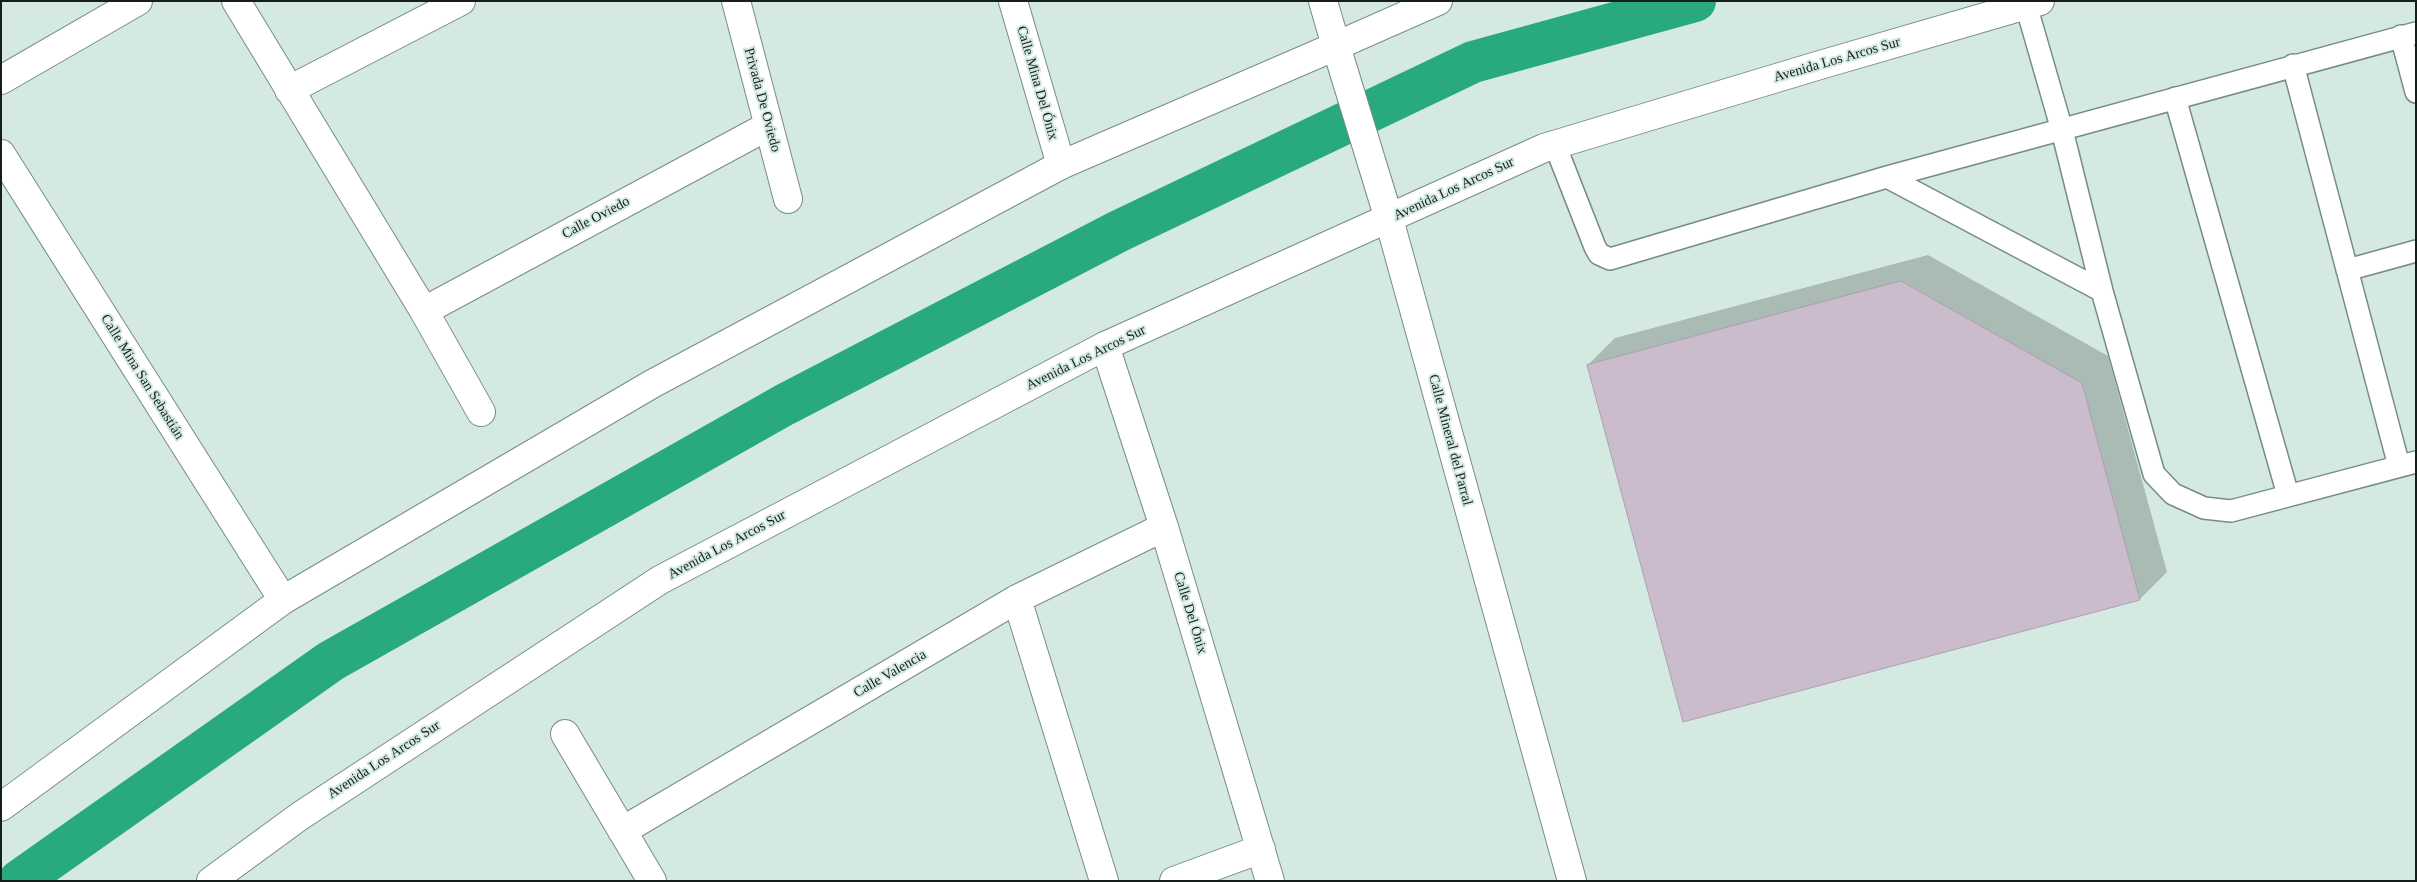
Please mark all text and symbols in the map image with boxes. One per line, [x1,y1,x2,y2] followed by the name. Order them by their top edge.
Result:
[1013,24,1061,142] street label: Calle Mina Del Ónix
[1772,34,1902,86] street label: Avenida Los Arcos Sur
[740,46,784,154] street label: Privada De Oviedo
[1391,154,1517,224] street label: Avenida Los Arcos Sur
[559,193,633,243] street label: Calle Oviedo
[97,311,187,443] street label: Calle Mina San Sebastián
[1024,322,1148,394] street label: Avenida Los Arcos Sur
[1424,373,1476,507] street label: Calle Mineral del Parral
[665,507,789,583] street label: Avenida Los Arcos Sur
[1170,570,1210,656] street label: Calle Del Ónix
[851,646,929,702] street label: Calle Valencia
[325,717,443,803] street label: Avenida Los Arcos Sur

